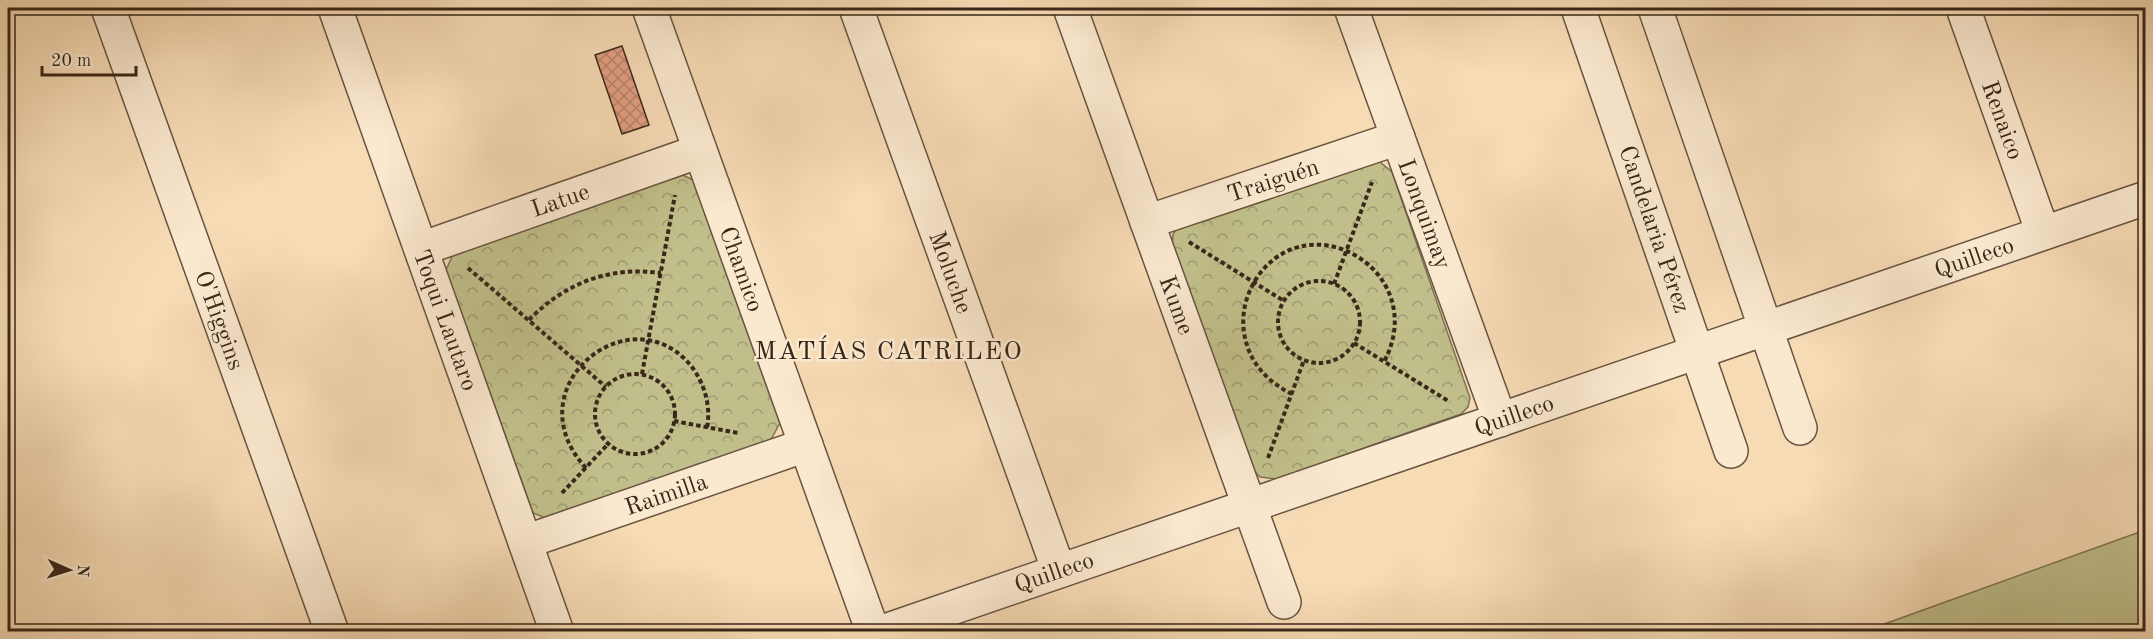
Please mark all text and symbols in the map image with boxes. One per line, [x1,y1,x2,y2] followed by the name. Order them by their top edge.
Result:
[42,39,136,77] scale bar
[51,52,91,70] text: 20 m
[1976,78,2026,163] street label: Renaico
[1613,143,1693,316] street label: Candelaria Pérez
[1225,156,1323,208] street label: Traiguén
[1392,156,1454,273] street label: Lonquimay
[528,181,593,223] street label: Latue
[714,224,767,316] street label: Chamico
[923,228,975,317] street label: Moluche
[1932,234,2018,284] street label: Quilleco
[407,247,481,394] street label: Toqui Lautaro
[189,268,247,374] street label: O'Higgins
[1153,273,1197,338] street label: Kume
[755,335,1023,365] district label: MATÍAS CATRILEO
[1472,392,1558,442] street label: Quilleco
[622,471,711,521] street label: Raimilla
[39,540,99,600] north arrow
[1012,549,1098,599] street label: Quilleco
[74,564,90,578] text: N

